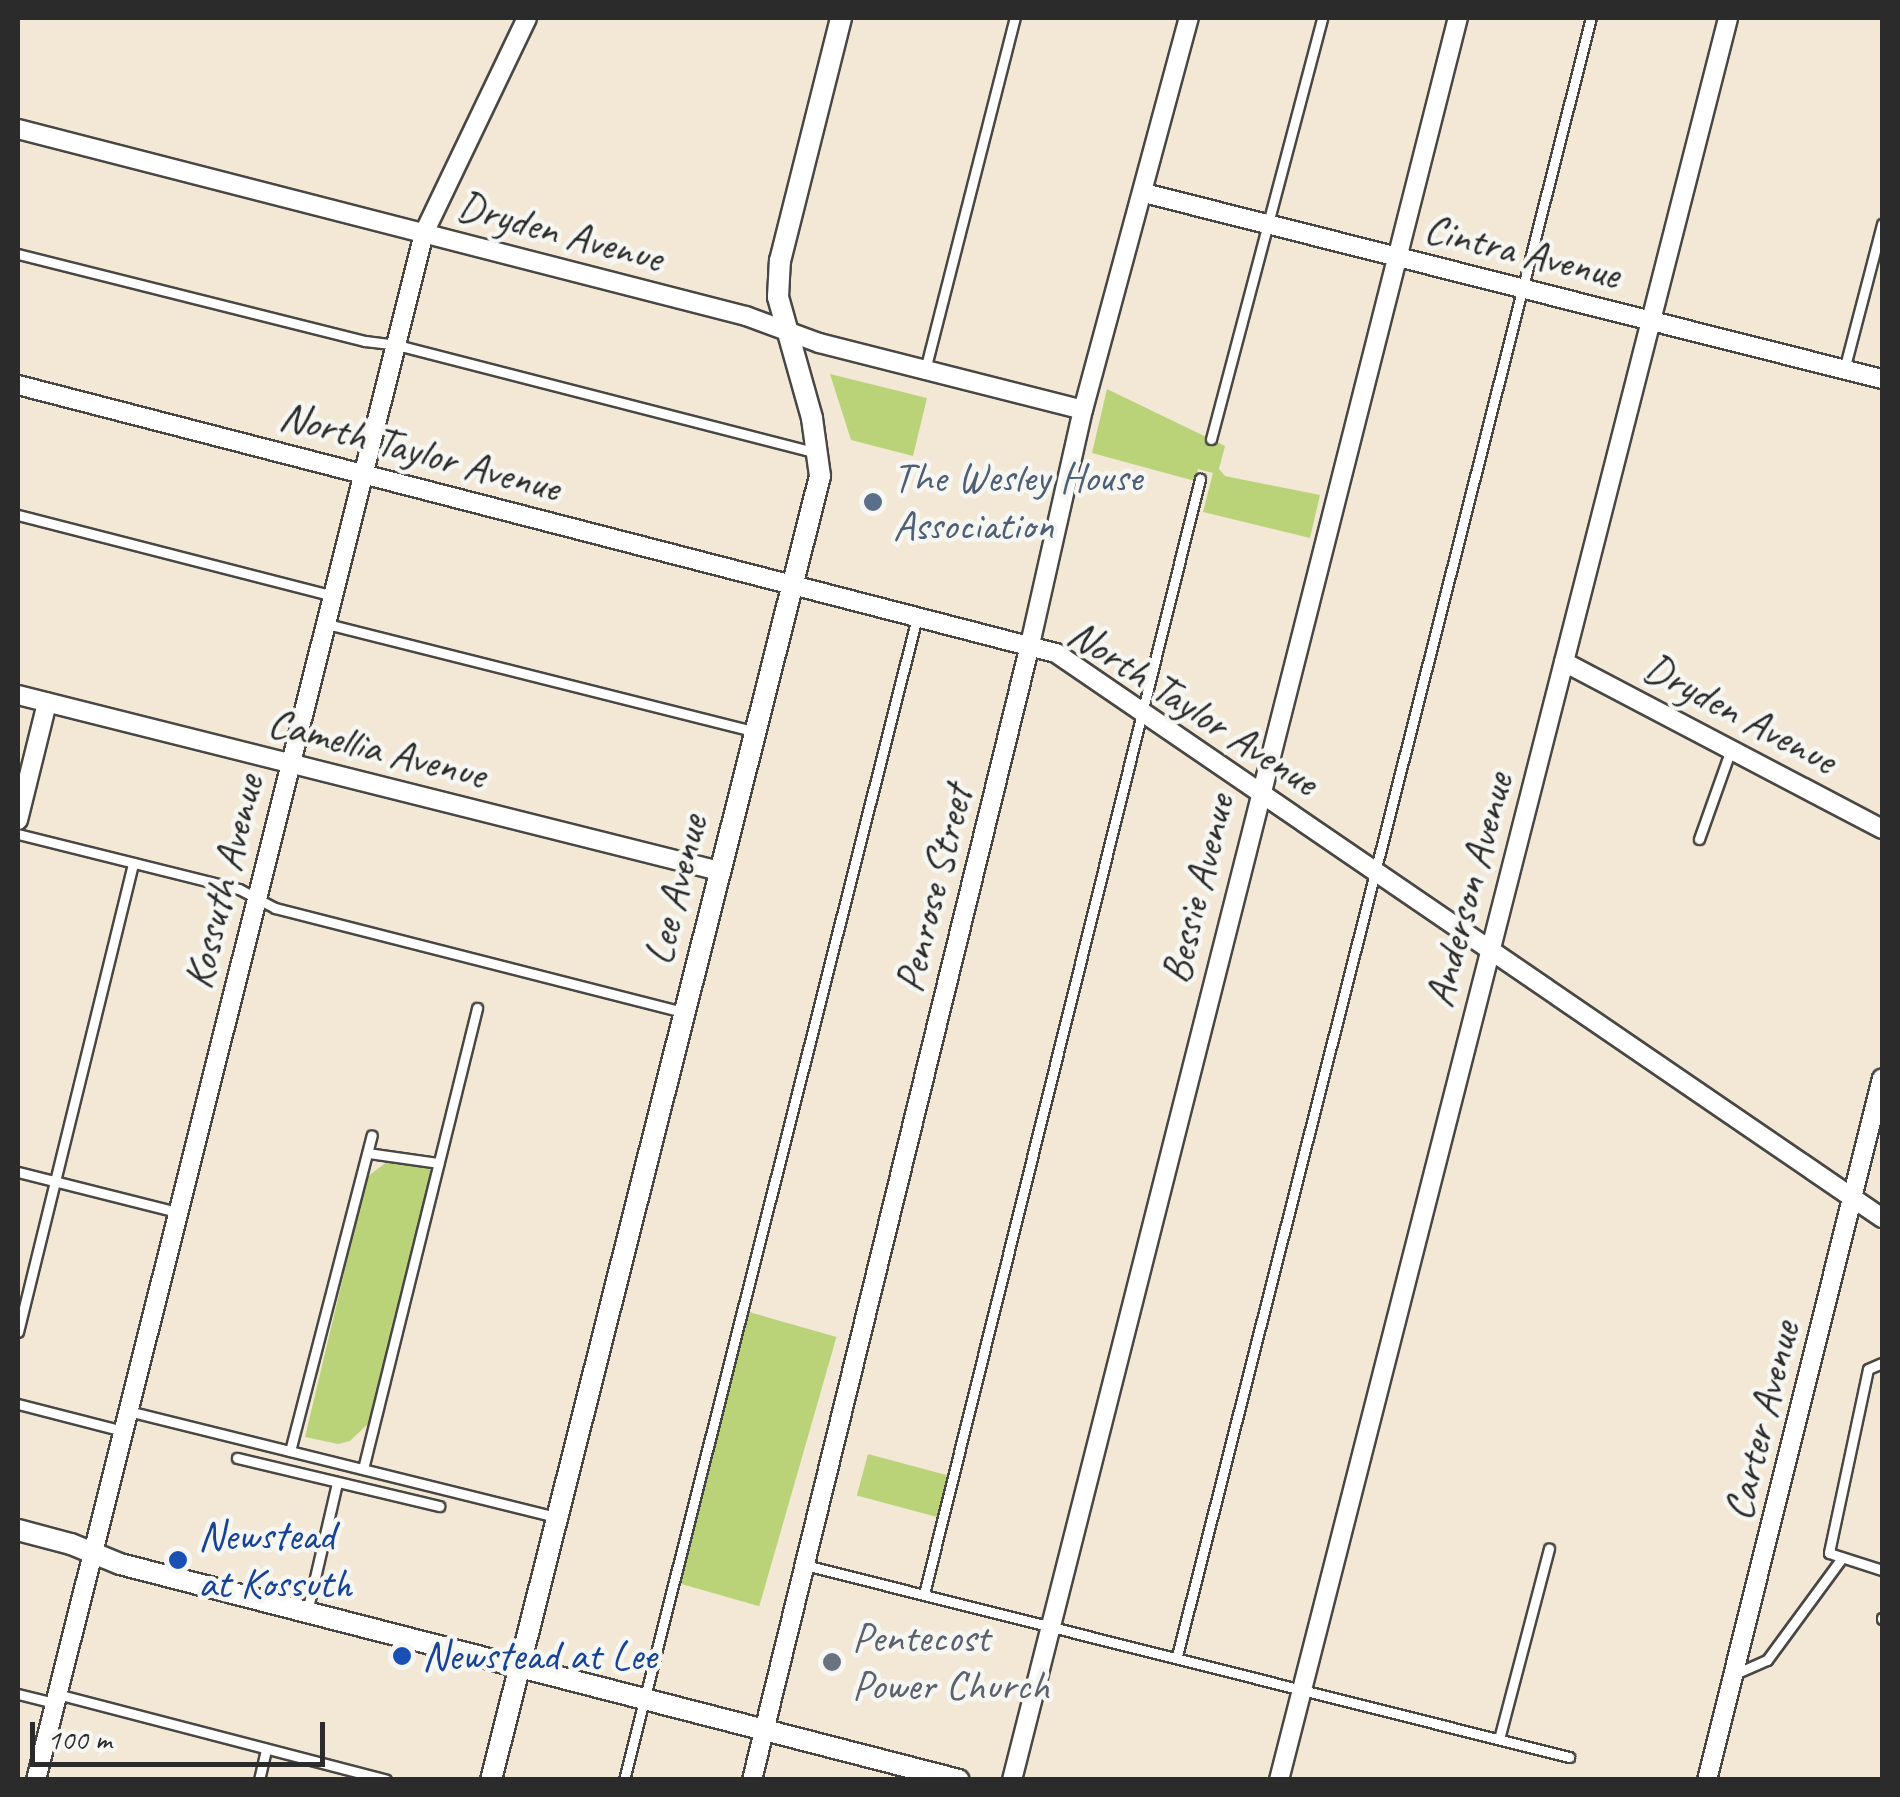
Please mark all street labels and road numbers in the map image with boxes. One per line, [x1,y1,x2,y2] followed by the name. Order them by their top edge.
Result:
[452,180,668,284] street label: Dryden Avenue
[1419,203,1625,301] street label: Cintra Avenue
[274,390,566,514] street label: North Taylor Avenue
[1058,608,1328,808] street label: North Taylor Avenue
[1636,642,1844,786] street label: Dryden Avenue
[263,698,491,800] street label: Camellia Avenue
[1414,768,1524,1012] street label: Anderson Avenue
[173,770,275,994] street label: Kossuth Avenue
[884,781,984,997] street label: Penrose Street
[1150,790,1246,988] street label: Bessie Avenue
[633,810,719,970] street label: Lee Avenue
[1713,1317,1811,1525] street label: Carter Avenue

